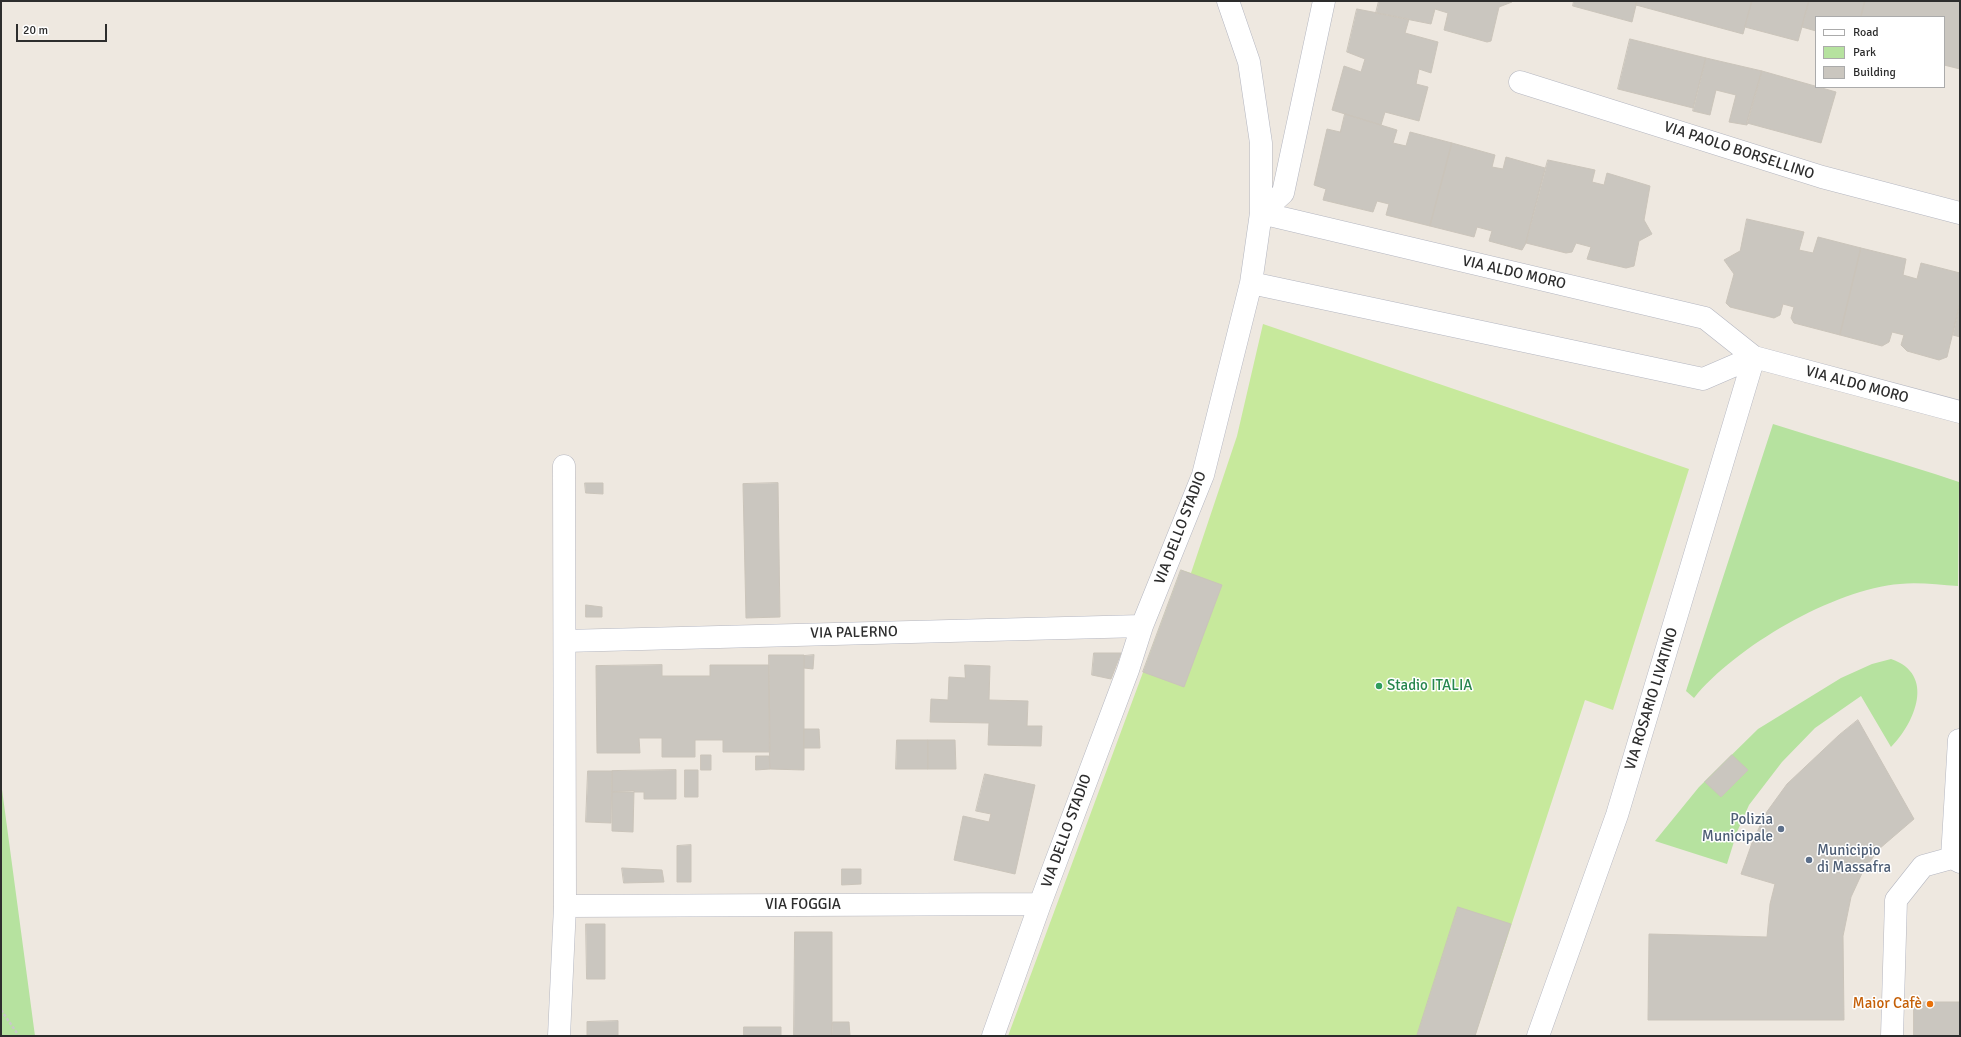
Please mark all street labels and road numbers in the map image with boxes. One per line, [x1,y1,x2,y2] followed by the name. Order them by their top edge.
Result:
[1662,118,1816,184] street label: VIA PAOLO BORSELLINO
[1460,252,1568,294] street label: VIA ALDO MORO
[1804,363,1910,407] street label: VIA ALDO MORO
[1151,469,1211,587] street label: VIA DELLO STADIO
[810,623,898,643] street label: VIA PALERNO
[1622,625,1682,773] street label: VIA ROSARIO LIVATINO
[1038,772,1096,890] street label: VIA DELLO STADIO
[765,896,841,914] street label: VIA FOGGIA

